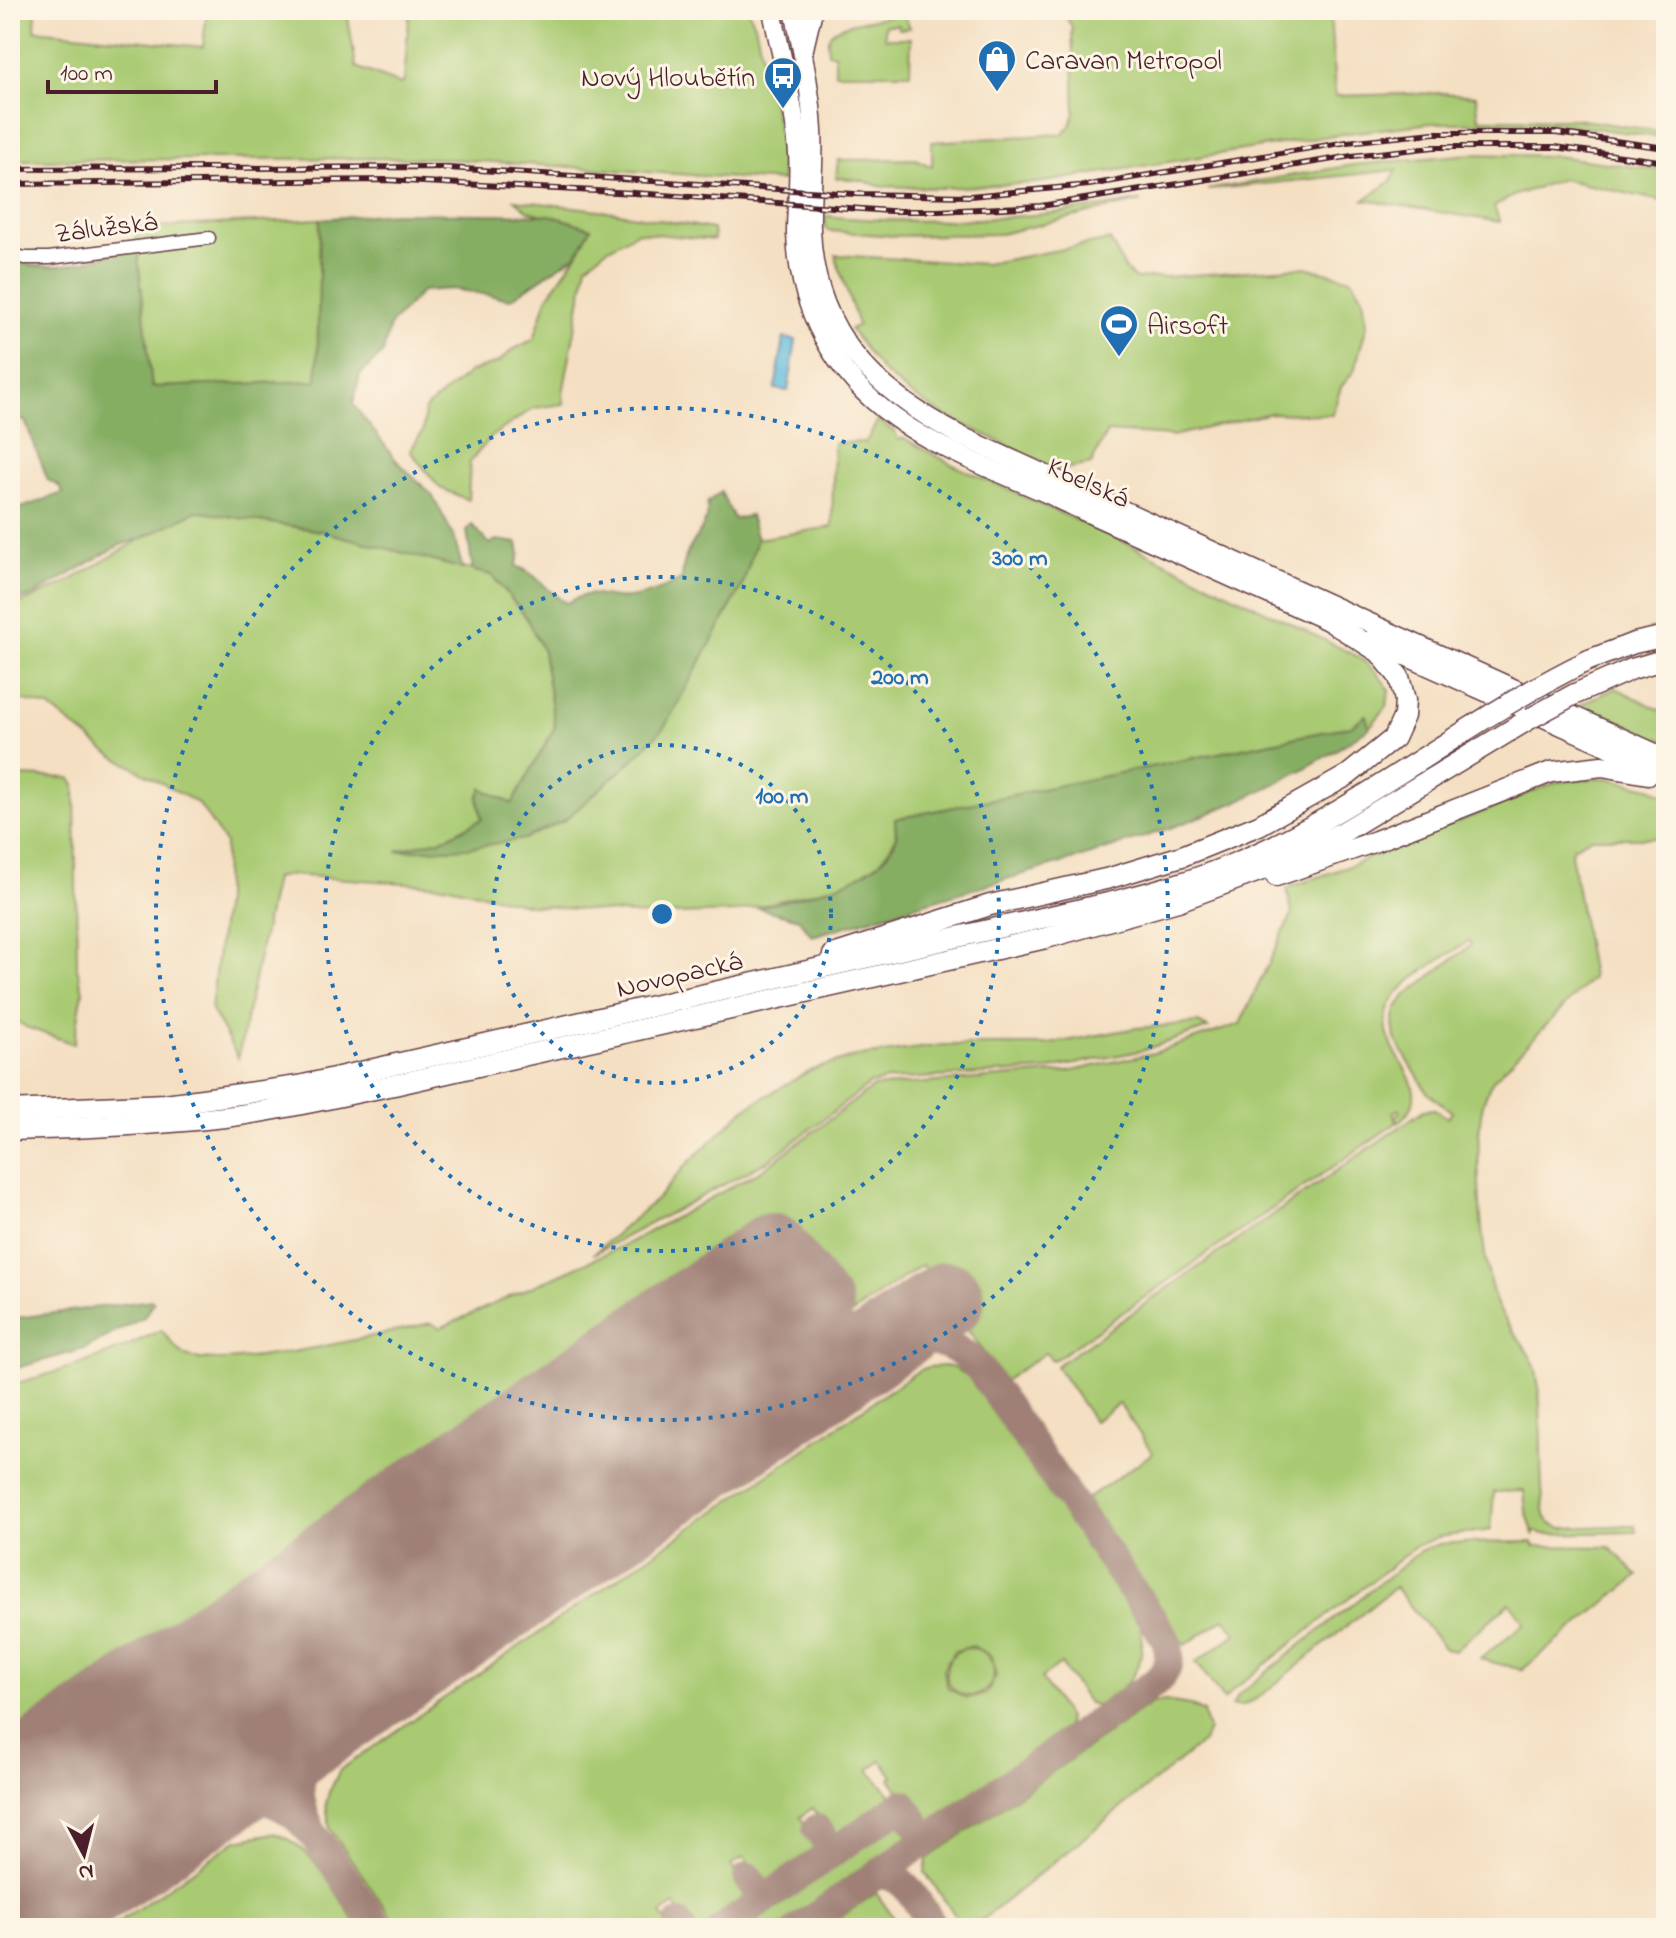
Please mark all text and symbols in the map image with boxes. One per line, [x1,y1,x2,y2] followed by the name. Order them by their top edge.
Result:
[976,38,1018,93] shop icon: Caravan Metropol
[1025,42,1222,83] place label: Caravan Metropol
[48,44,216,94] scale bar
[762,55,804,110] bus stop icon: Nový Hloubětín
[60,57,113,92] text: 100 m
[581,59,755,100] place label: Nový Hloubětín
[53,203,160,256] street label: Zálužská
[1098,303,1140,358] sports icon: Airsoft
[1147,307,1228,348] place label: Airsoft
[1040,448,1135,520] street label: Kbelská
[991,542,1048,577] text: 300 m
[870,661,929,696] text: 200 m
[756,780,809,815] text: 100 m
[648,900,676,928] centre of rings
[613,942,747,1011] street label: Novopacká
[44,1814,124,1894] north arrow
[77,1854,95,1888] text: N

